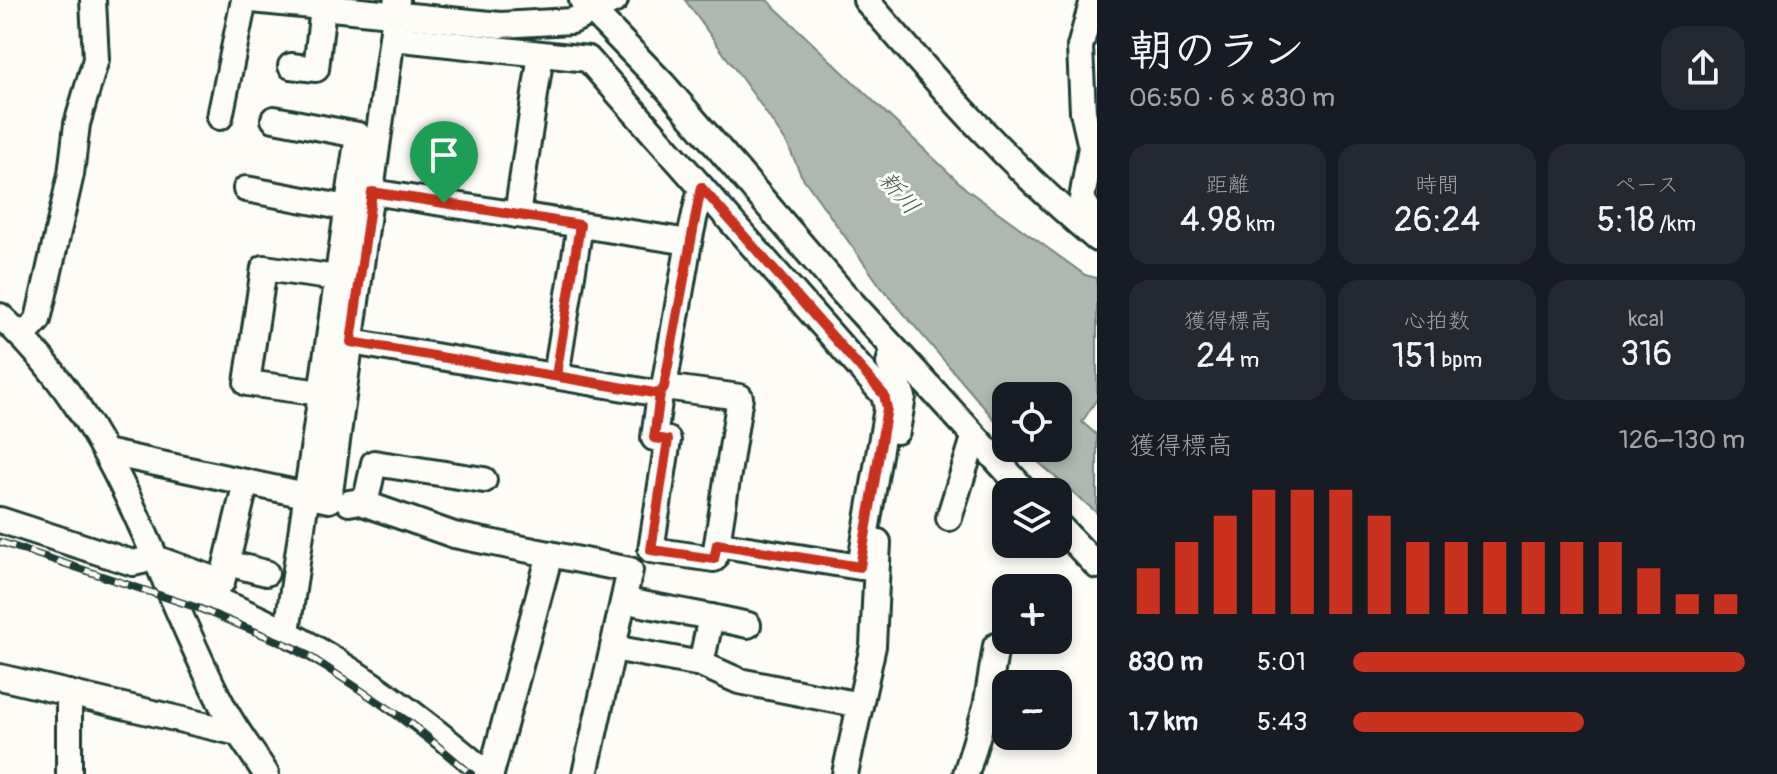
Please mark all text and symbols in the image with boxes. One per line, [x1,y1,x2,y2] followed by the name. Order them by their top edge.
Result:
[1129,24,1305,79] text: 朝のラン
[1661,26,1745,110] button: share
[1129,82,1335,114] text: 06:50 · 6 × 830 m
[410,121,478,203] pin
[422,133,466,177] icon: arrive
[872,165,926,221] water label: 新川
[1206,171,1250,199] text: 距離
[1415,171,1459,199] text: 時間
[1614,171,1679,199] text: ペース
[1180,199,1242,242] text: 4.98
[1394,199,1480,242] text: 26:24
[1597,199,1655,242] text: 5:18
[1242,210,1275,238] text: km
[1655,210,1696,238] text: /km
[1628,305,1664,333] text: kcal
[1184,307,1272,335] text: 獲得標高
[1404,307,1470,335] text: 心拍数
[1620,333,1672,376] text: 316
[1196,335,1235,378] text: 24
[1392,335,1437,378] text: 151
[1235,346,1259,374] text: m
[1437,346,1482,374] text: bpm
[992,382,1072,750] map controls
[992,382,1072,462] button: locate
[1619,424,1745,456] text: 126–130 m
[1129,430,1233,462] text: 獲得標高
[992,478,1072,558] button: layers
[992,574,1072,654] button: +
[1129,646,1203,678] text: 830 m
[1257,646,1306,678] text: 5:01
[992,670,1072,750] button: −
[1129,706,1198,738] text: 1.7 km
[1257,706,1308,738] text: 5:43

